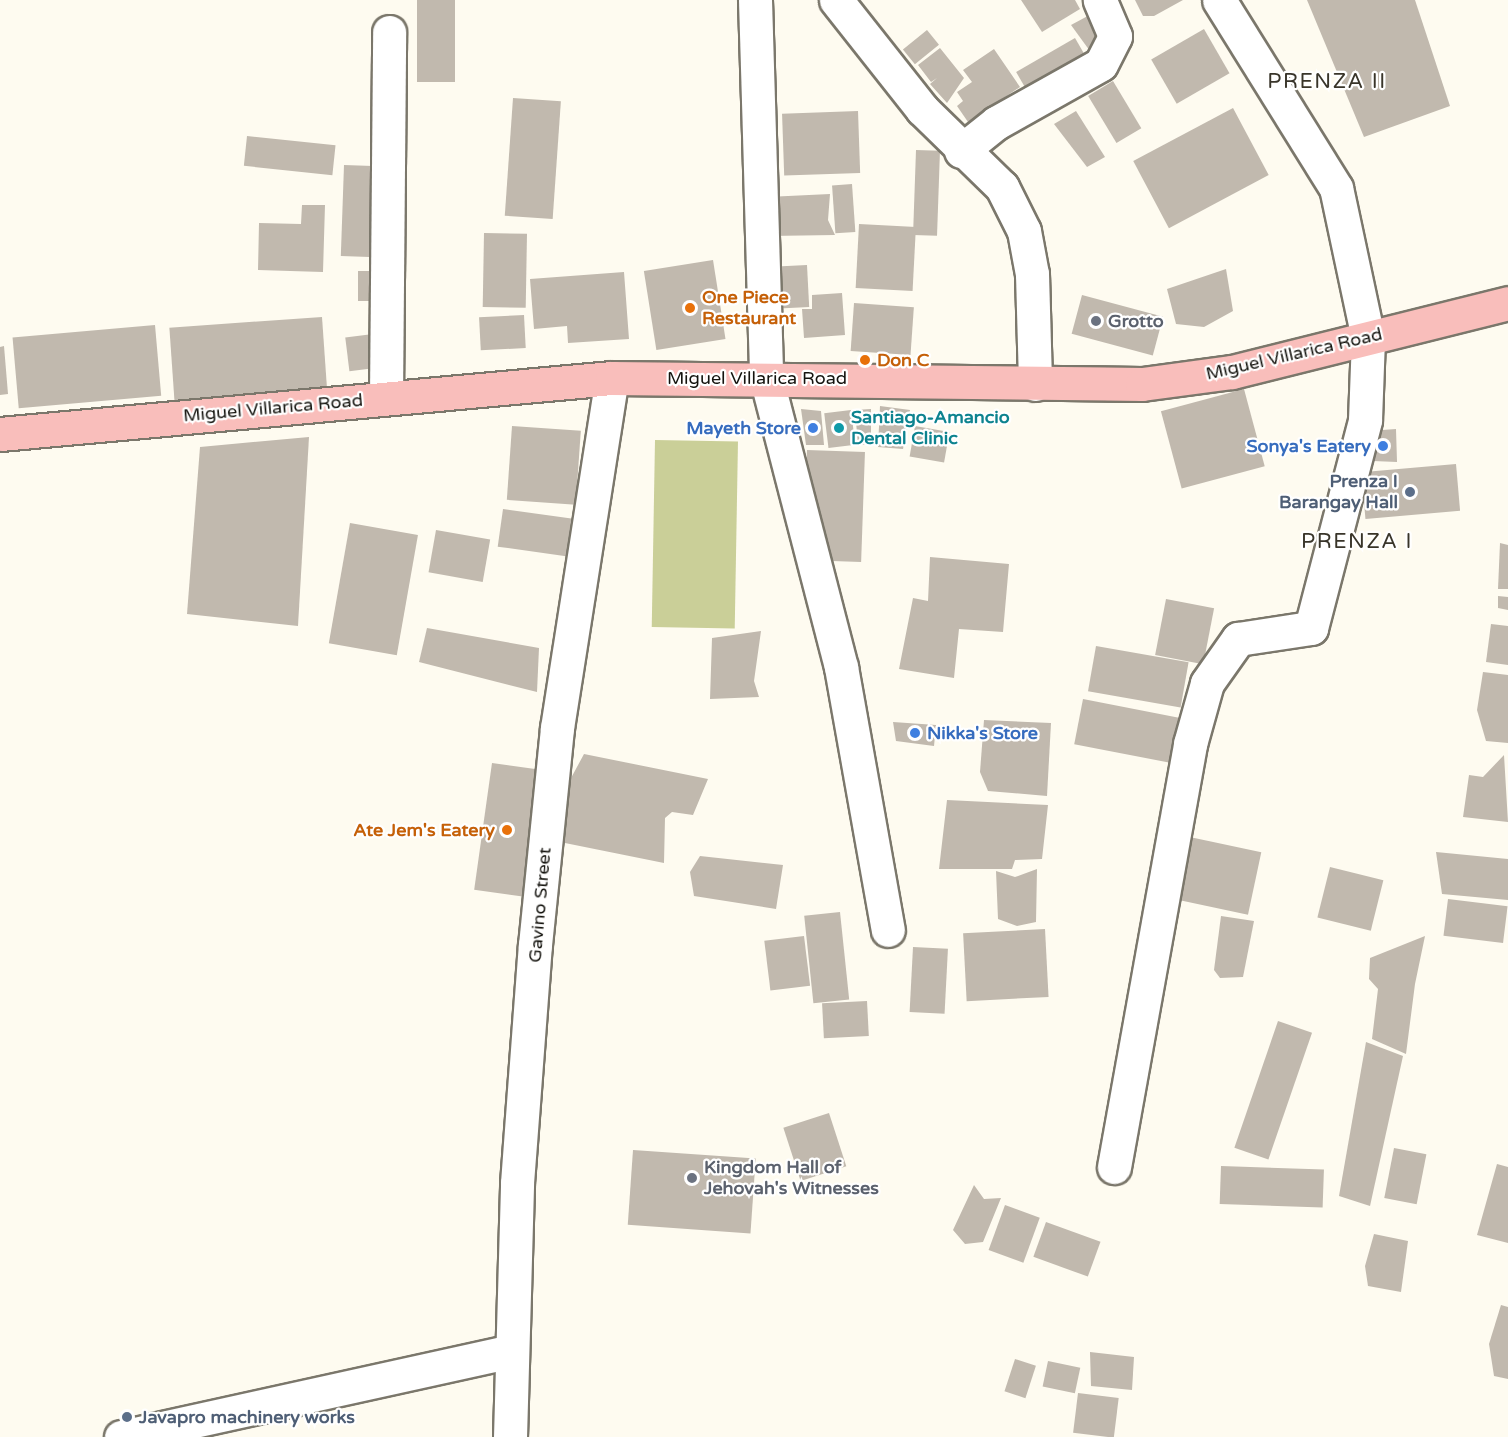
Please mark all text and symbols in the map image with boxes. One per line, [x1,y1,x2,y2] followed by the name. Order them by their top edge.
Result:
[1267,69,1387,95] district label: PRENZA II
[702,287,796,330] place label: One Piece Restaurant
[683,301,697,315] marker: One Piece Restaurant
[1108,310,1164,332] place label: Grotto
[1089,314,1103,328] marker: Grotto
[1204,323,1384,385] street label: Miguel Villarica Road
[877,349,929,371] place label: Don C
[858,353,872,367] marker: Don C
[667,367,847,389] street label: Miguel Villarica Road
[182,389,364,427] street label: Miguel Villarica Road
[851,407,1010,450] place label: Santiago-Amancio Dental Clinic
[686,417,801,439] place label: Mayeth Store
[806,421,820,435] marker: Mayeth Store
[832,421,846,435] marker: Santiago-Amancio Dental Clinic
[1246,435,1371,457] place label: Sonya's Eatery
[1376,439,1390,453] marker: Sonya's Eatery
[1279,471,1398,514] place label: Prenza I Barangay Hall
[1403,485,1417,499] marker: Prenza I Barangay Hall
[1301,529,1413,555] district label: PRENZA I
[927,722,1038,744] place label: Nikka's Store
[908,726,922,740] marker: Nikka's Store
[353,819,495,841] place label: Ate Jem's Eatery
[500,823,514,837] marker: Ate Jem's Eatery
[524,846,556,964] street label: Gavino Street
[704,1157,879,1200] place label: Kingdom Hall of Jehovah's Witnesses
[685,1171,699,1185] marker: Kingdom Hall of Jehovah's Witnesses
[139,1406,355,1428] place label: Javapro machinery works
[120,1410,134,1424] marker: Javapro machinery works

